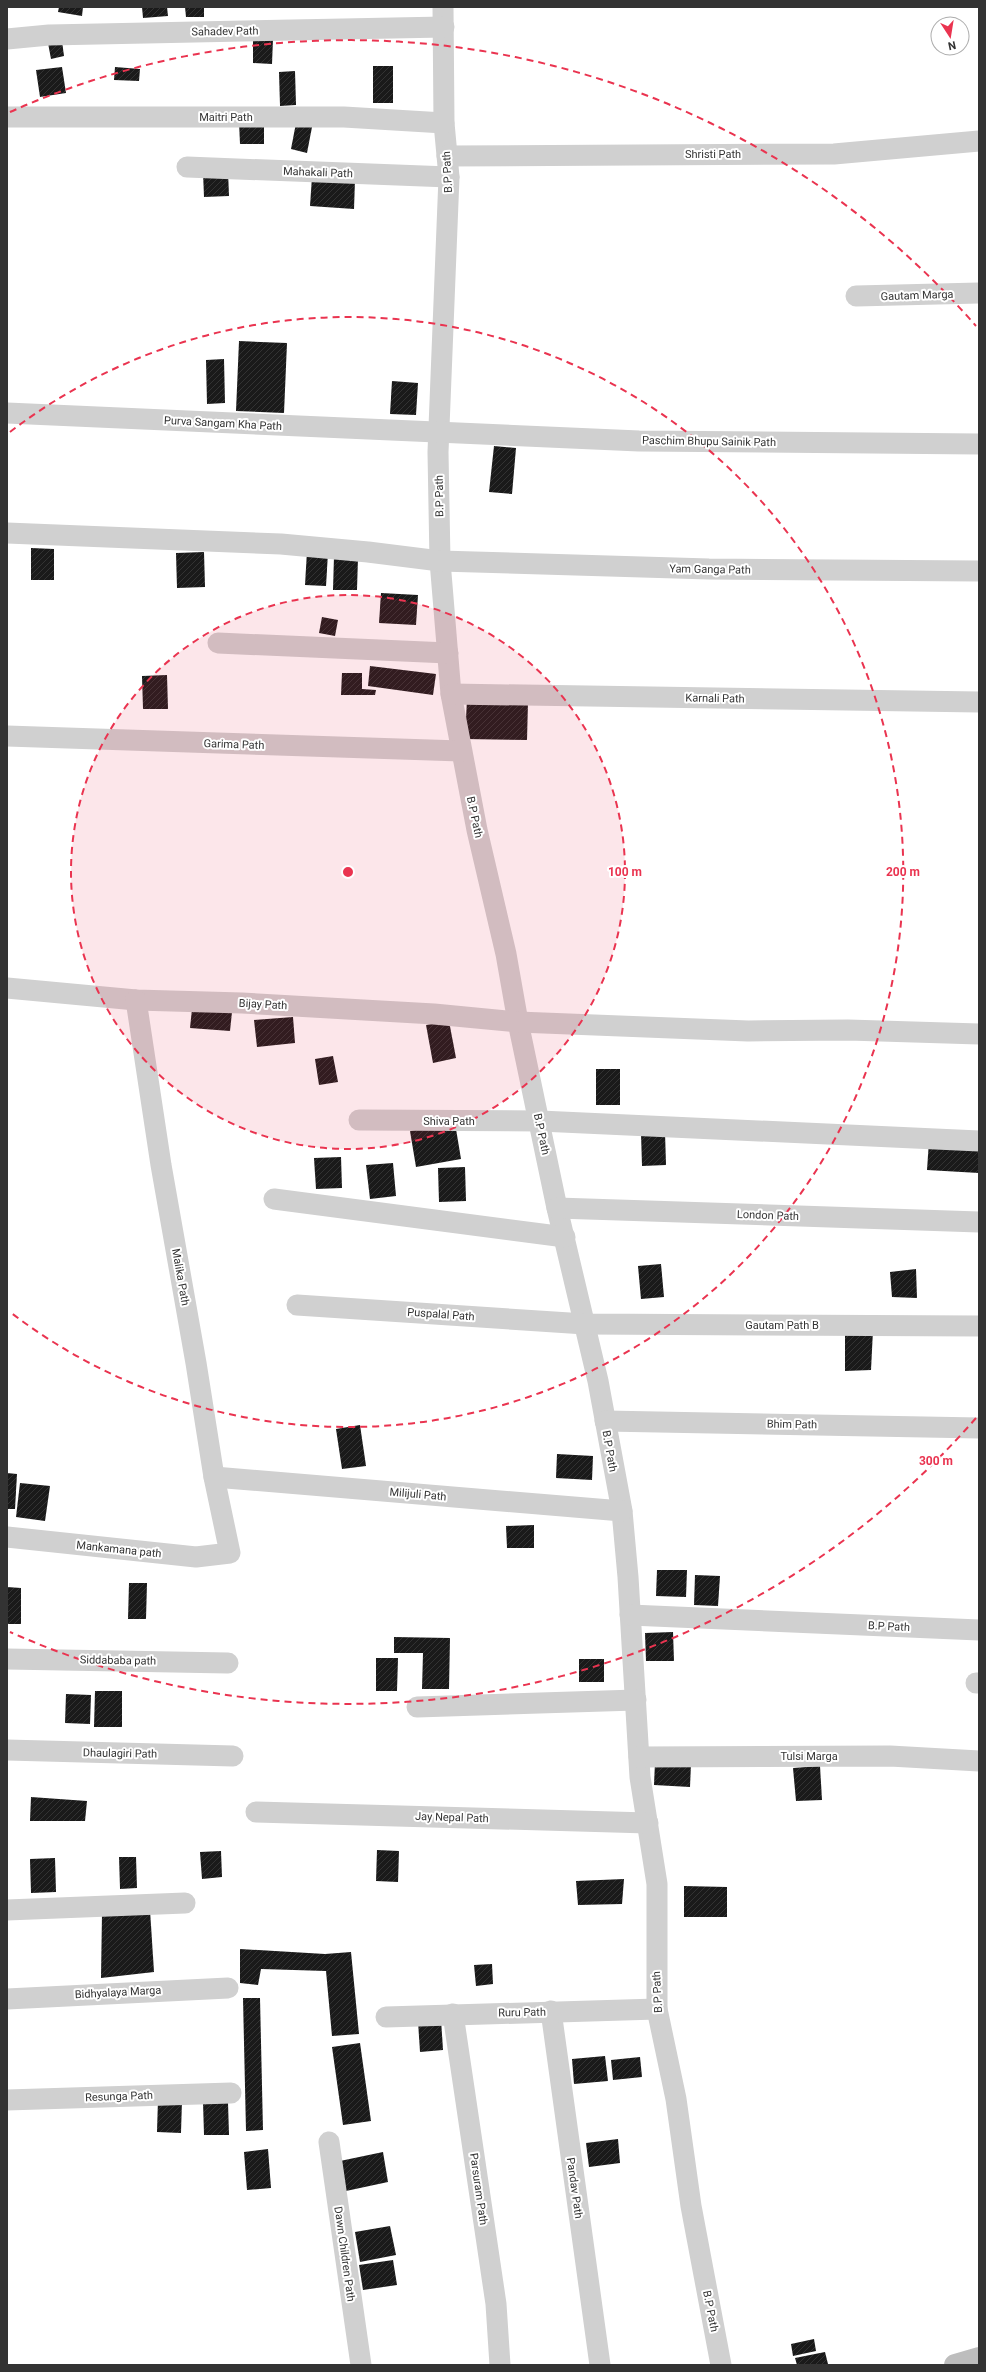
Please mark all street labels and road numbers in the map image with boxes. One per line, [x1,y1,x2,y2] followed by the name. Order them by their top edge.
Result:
[191,24,259,39] street label: Sahadev Path
[199,111,253,124] street label: Maitri Path
[685,148,741,161] street label: Shristi Path
[440,151,455,193] street label: B.P Path
[283,165,353,180] street label: Mahakali Path
[880,288,954,303] street label: Gautam Marga
[164,414,282,433] street label: Purva Sangam Kha Path
[642,434,776,449] street label: Paschim Bhupu Sainik Path
[433,475,446,517] street label: B.P Path
[669,562,751,577] street label: Yam Ganga Path
[685,691,745,706] street label: Karnali Path
[203,737,265,752] street label: Garima Path
[464,795,485,839] street label: B.P Path
[238,997,288,1012] street label: Bijay Path
[531,1112,552,1156] street label: B.P Path
[423,1115,475,1128] street label: Shiva Path
[737,1208,799,1223] street label: London Path
[169,1248,192,1307] street label: Malika Path
[407,1306,475,1323] street label: Puspalal Path
[745,1319,819,1332] street label: Gautam Path B
[767,1418,817,1431] street label: Bhim Path
[599,1429,620,1473] street label: B.P Path
[389,1486,447,1503] street label: Milijuli Path
[76,1539,162,1560] street label: Mankamana path
[868,1619,910,1634] street label: B.P Path
[80,1653,156,1668] street label: Siddababa path
[83,1746,157,1761] street label: Dhaulagiri Path
[780,1750,838,1763] street label: Tulsi Marga
[415,1810,489,1825] street label: Jay Nepal Path
[650,1971,665,2013] street label: B.P Path
[74,1984,162,2001] street label: Bidhyalaya Marga
[498,2006,546,2019] street label: Ruru Path
[85,2089,153,2104] street label: Resunga Path
[467,2152,490,2226] street label: Parsuram Path
[564,2157,585,2219] street label: Pandav Path
[331,2206,358,2302] street label: Dawn Children Path
[700,2289,721,2333] street label: B.P Path

